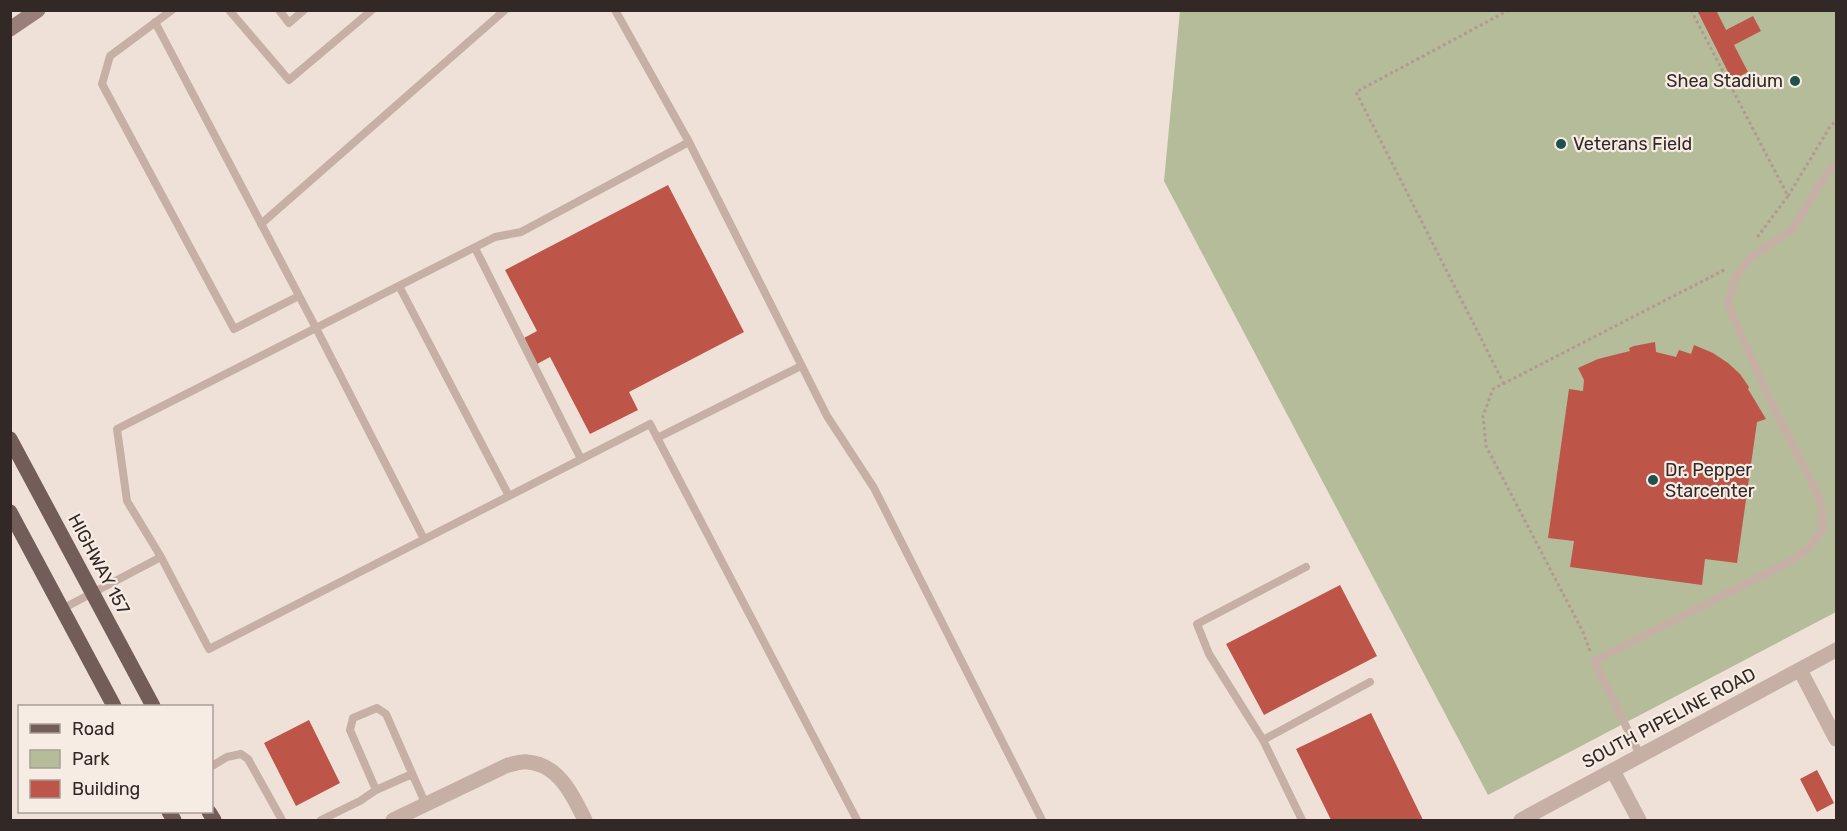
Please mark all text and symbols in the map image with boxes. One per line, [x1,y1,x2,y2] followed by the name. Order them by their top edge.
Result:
[1666,70,1783,92] place label: Shea Stadium
[1788,74,1802,88] marker: Shea Stadium
[1573,133,1692,155] place label: Veterans Field
[1554,137,1568,151] marker: Veterans Field
[1665,459,1755,502] place label: Dr. Pepper Starcenter
[1646,473,1660,487] marker: Dr. Pepper Starcenter
[63,510,135,618] street label: HIGHWAY 157
[1578,663,1760,773] street label: SOUTH PIPELINE ROAD
[18,705,213,813] legend
[72,718,115,740] text: Road
[72,748,110,770] text: Park
[72,778,140,800] text: Building

